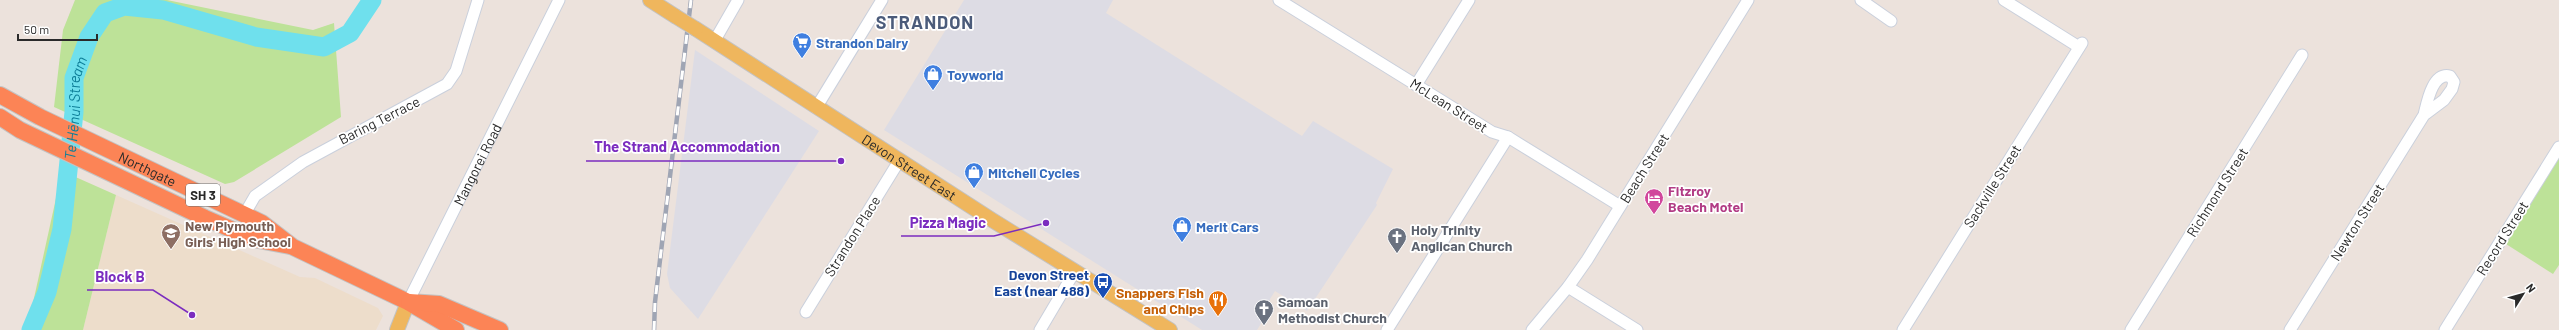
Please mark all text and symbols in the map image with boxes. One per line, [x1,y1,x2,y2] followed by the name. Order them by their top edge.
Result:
[876,11,974,33] district label: STRANDON
[18,16,97,42] scale bar
[24,22,49,36] text: 50 m
[791,31,813,59] supermarket icon: Strandon Dairy
[816,34,908,51] place label: Strandon Dairy
[60,54,90,160] water label: Te Hēnui Stream
[922,63,944,91] shop icon: Toyworld
[947,66,1004,83] place label: Toyworld
[1407,74,1491,136] street label: McLean Street
[336,92,422,148] street label: Baring Terrace
[449,120,505,208] street label: Mangorei Road
[859,130,960,203] street label: Devon Street East
[1616,130,1672,206] street label: Beach Street
[586,134,788,161] callout: The Strand Accommodation
[594,137,780,155] text: The Strand Accommodation
[1960,141,2024,231] street label: Sackville Street
[2183,144,2251,240] street label: Richmond Street
[116,147,179,189] street label: Northgate
[963,161,985,189] shop icon: Mitchell Cycles
[988,164,1080,181] place label: Mitchell Cycles
[2326,180,2388,264] street label: Newton Street
[1668,182,1744,215] place label: Fitzroy Beach Motel
[186,184,220,206] road number: SH 3
[1643,187,1665,215] hotel icon: Fitzroy Beach Motel
[820,193,884,279] street label: Strandon Place
[2472,198,2532,278] street label: Record Street
[901,209,994,236] callout: Pizza Magic
[910,213,986,231] text: Pizza Magic
[1171,215,1193,243] shop icon: Merit Cars
[185,217,291,250] place label: New Plymouth Girls' High School
[1196,218,1259,235] place label: Merit Cars
[1411,221,1512,254] place label: Holy Trinity Anglican Church
[160,222,182,250] school or university icon: New Plymouth Girls' High School
[1386,226,1408,254] church icon: Holy Trinity Anglican Church
[87,263,153,290] callout: Block B
[994,266,1089,299] place label: Devon Street East (near 488)
[95,267,145,285] text: Block B
[1092,271,1114,299] bus stop icon: Devon Street East (near 488)
[2503,274,2543,314] north arrow
[2524,281,2539,295] text: N
[1116,284,1204,317] place label: Snappers Fish and Chips
[1207,289,1229,317] restaurant icon: Snappers Fish and Chips
[1278,293,1387,326] place label: Samoan Methodist Church
[1253,298,1275,326] church icon: Samoan Methodist Church

